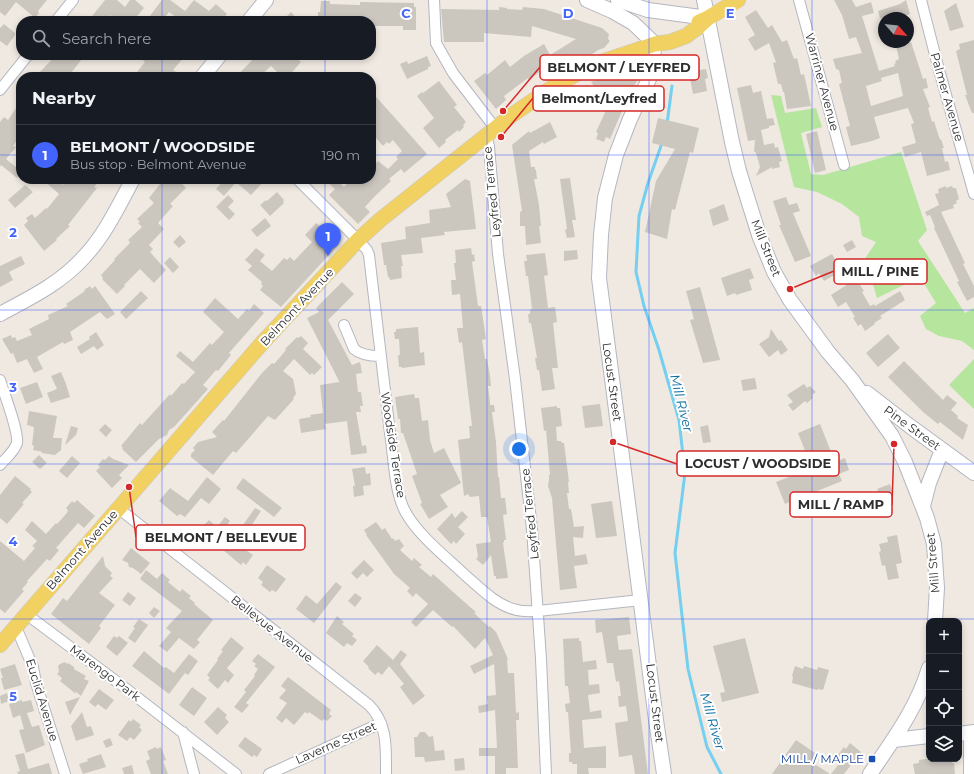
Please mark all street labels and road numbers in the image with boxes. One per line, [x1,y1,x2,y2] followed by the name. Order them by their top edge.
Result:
[802,31,843,133] street label: Warriner Avenue
[928,51,967,143] street label: Palmer Avenue
[479,146,504,238] street label: Leyfred Terrace
[748,217,785,279] street label: Mill Street
[257,265,337,349] street label: Belmont Avenue
[600,342,625,422] street label: Locust Street
[378,391,409,499] street label: Woodside Terrace
[881,402,944,453] street label: Pine Street
[517,468,542,560] street label: Leyfred Terrace
[43,507,120,593] street label: Belmont Avenue
[922,532,943,594] street label: Mill Street
[228,592,316,665] street label: Bellevue Avenue
[67,641,144,705] street label: Marengo Park
[23,657,62,743] street label: Euclid Avenue
[643,663,668,743] street label: Locust Street
[293,718,379,767] street label: Laverne Street

